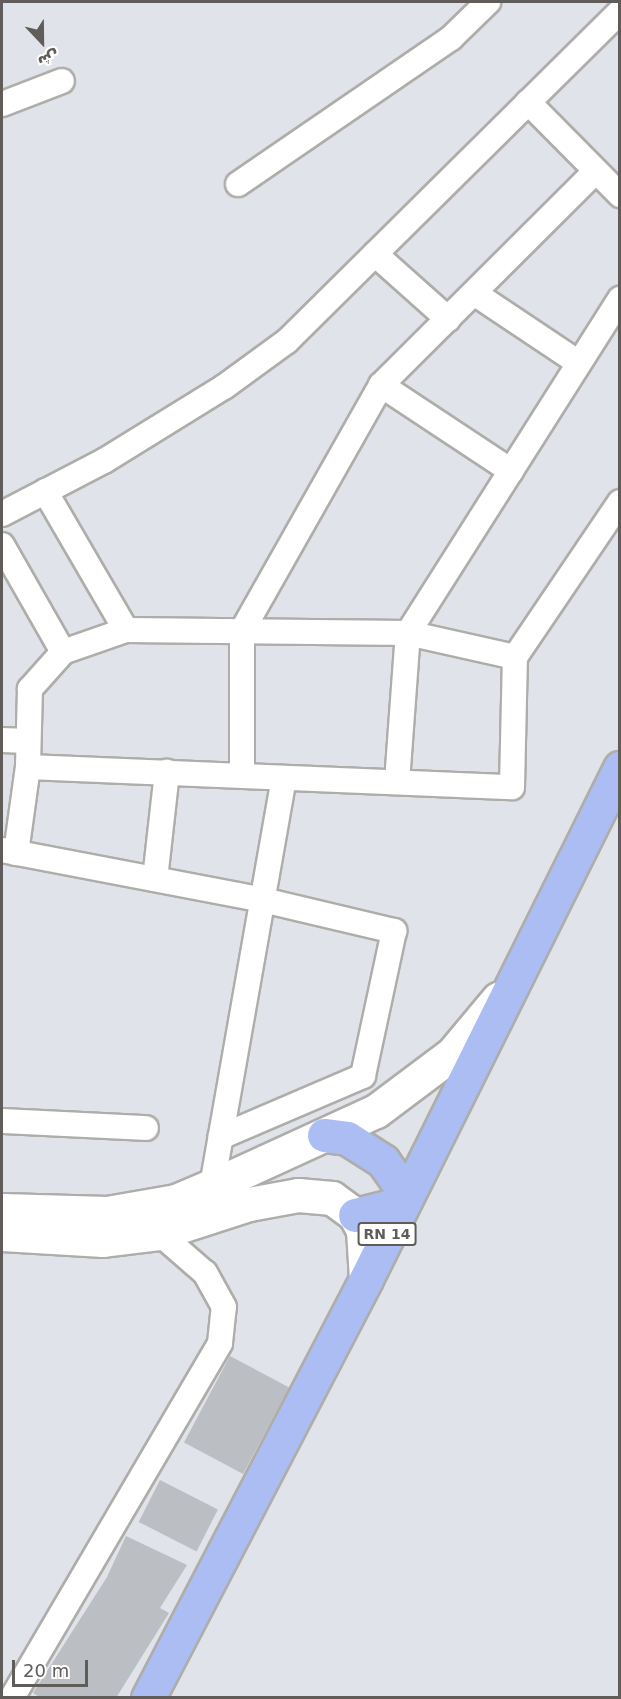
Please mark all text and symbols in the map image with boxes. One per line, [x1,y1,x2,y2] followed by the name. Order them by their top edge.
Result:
[12,12,72,72] north arrow
[35,46,63,72] text: ش
[357,1223,417,1245] road number: RN 14
[15,1648,92,1686] scale bar
[23,1660,69,1681] text: 20 m

